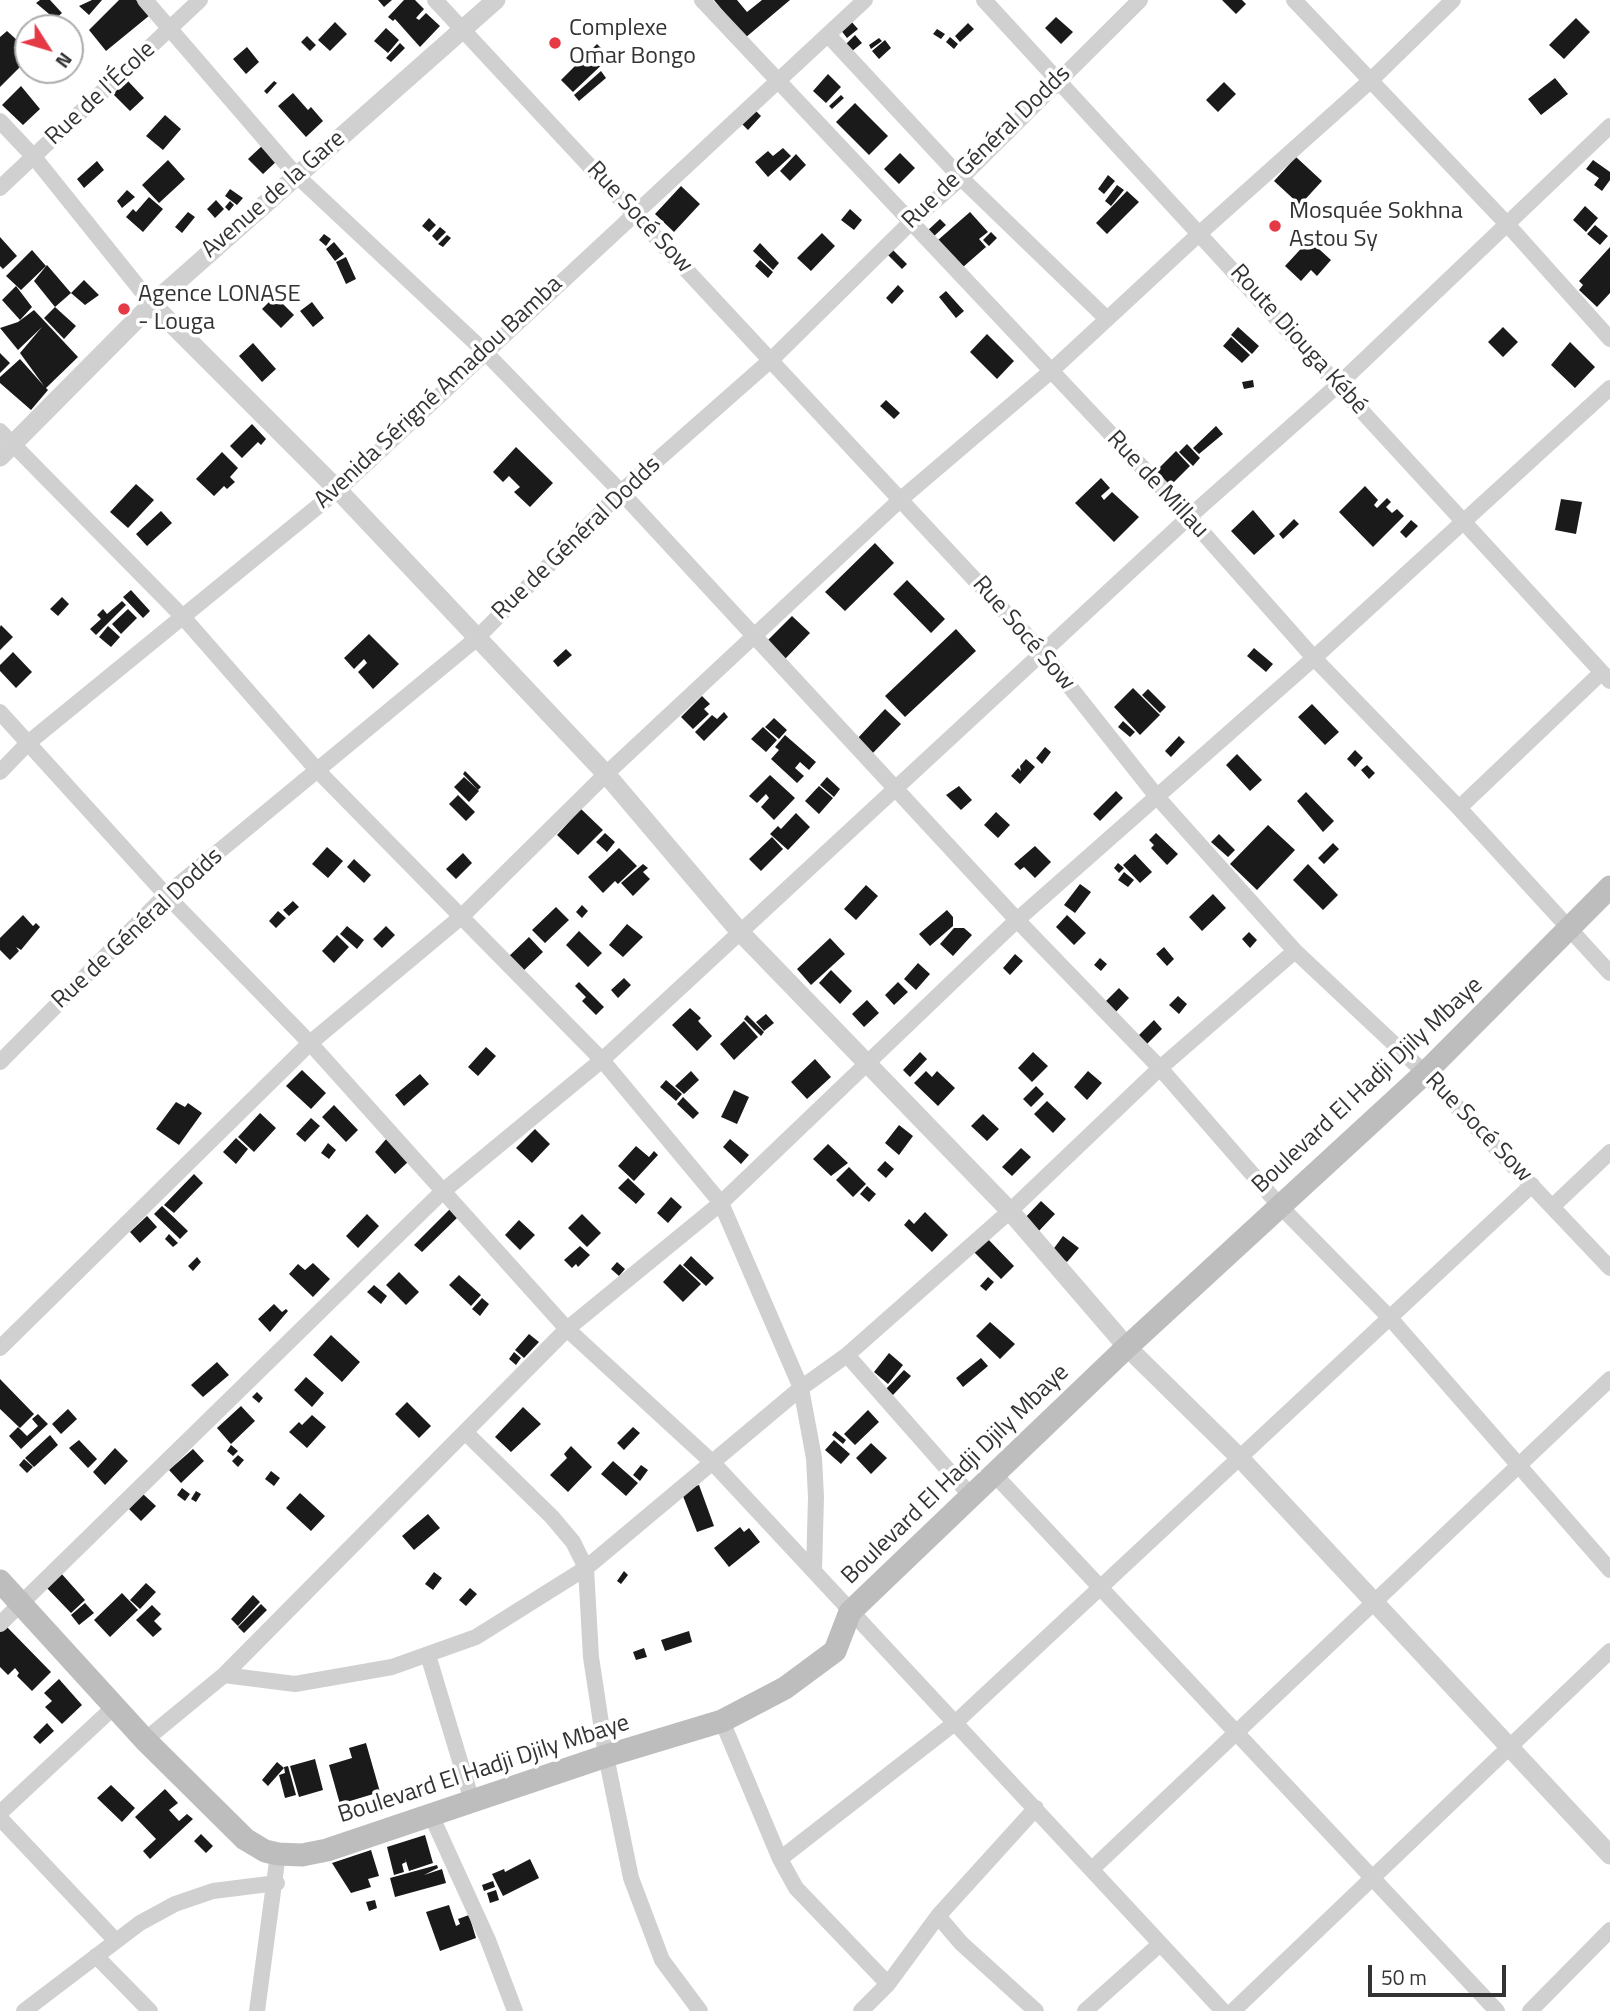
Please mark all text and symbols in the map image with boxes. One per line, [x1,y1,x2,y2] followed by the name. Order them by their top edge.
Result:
[14,14,84,84] north arrow
[569,15,696,71] place label: Complexe Omar Bongo
[547,35,563,51] marker: Complexe Omar Bongo
[40,36,162,152] street label: Rue de l'École
[49,47,80,75] text: N
[897,60,1077,236] street label: Rue de Général Dodds
[197,125,351,265] street label: Avenue de la Gare
[580,156,698,280] street label: Rue Socé Sow
[1289,198,1463,254] place label: Mosquée Sokhna Astou Sy
[1267,218,1283,234] marker: Mosquée Sokhna Astou Sy
[1223,259,1373,421] street label: Route Diouga Kébé
[309,271,569,515] street label: Avenida Sérigné Amadou Bamba
[138,281,301,337] place label: Agence LONASE - Louga
[116,301,132,317] marker: Agence LONASE - Louga
[1100,425,1214,545] street label: Rue de Millau
[487,451,667,627] street label: Rue de Général Dodds
[966,571,1080,697] street label: Rue Socé Sow
[47,843,229,1015] street label: Rue de Général Dodds
[1247,972,1489,1200] street label: Boulevard El Hadji Djily Mbaye
[1418,1067,1538,1189] street label: Rue Socé Sow
[837,1359,1075,1591] street label: Boulevard El Hadji Djily Mbaye
[335,1709,633,1831] street label: Boulevard El Hadji Djily Mbaye
[1372,1952,1510,1996] scale bar
[1381,1961,1427,1993] text: 50 m

